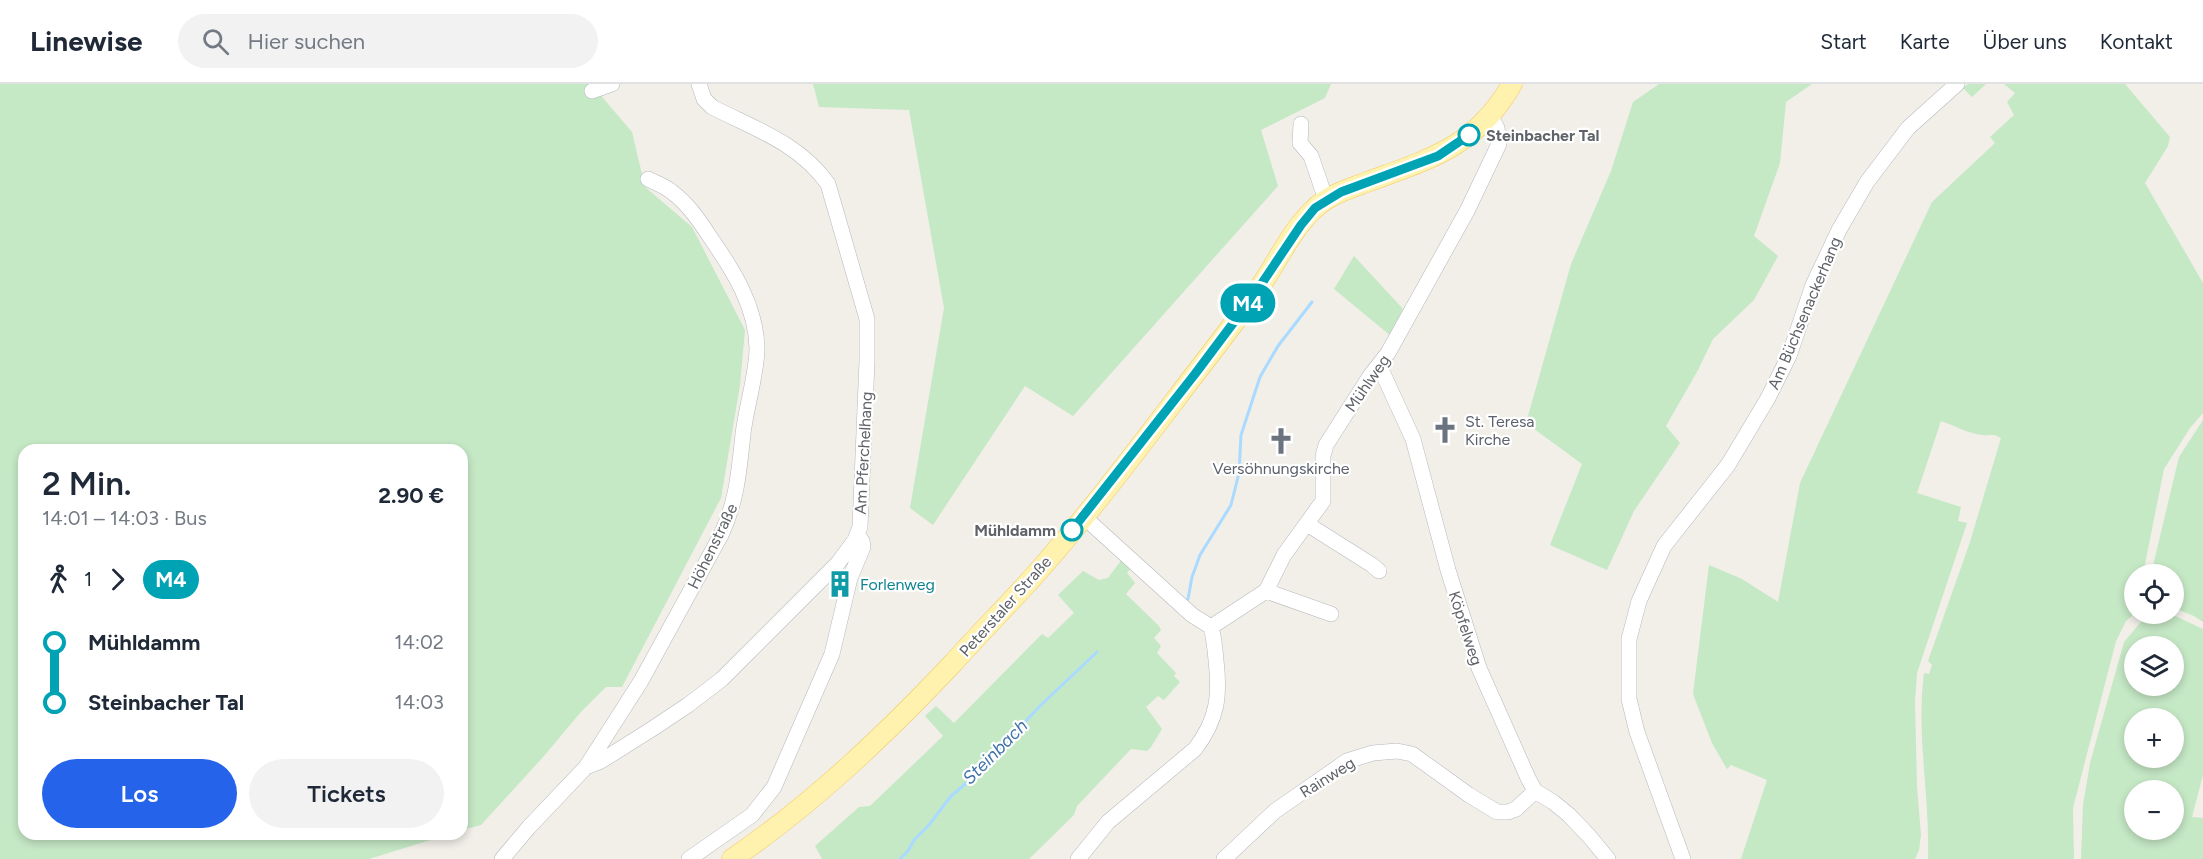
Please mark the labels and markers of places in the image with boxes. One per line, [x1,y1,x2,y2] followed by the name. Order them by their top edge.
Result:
[1458,124,1480,146] marker: Steinbacher Tal
[1486,126,1600,145] place label: Steinbacher Tal
[1465,412,1535,449] place label: St. Teresa Kirche
[1430,415,1460,445] church icon: St. Teresa Kirche
[1266,426,1296,456] church icon: Versöhnungskirche
[1212,459,1350,478] place label: Versöhnungskirche
[1061,519,1083,541] marker: Mühldamm
[974,521,1056,540] place label: Mühldamm
[825,569,855,599] building icon: Forlenweg
[860,575,935,594] place label: Forlenweg

